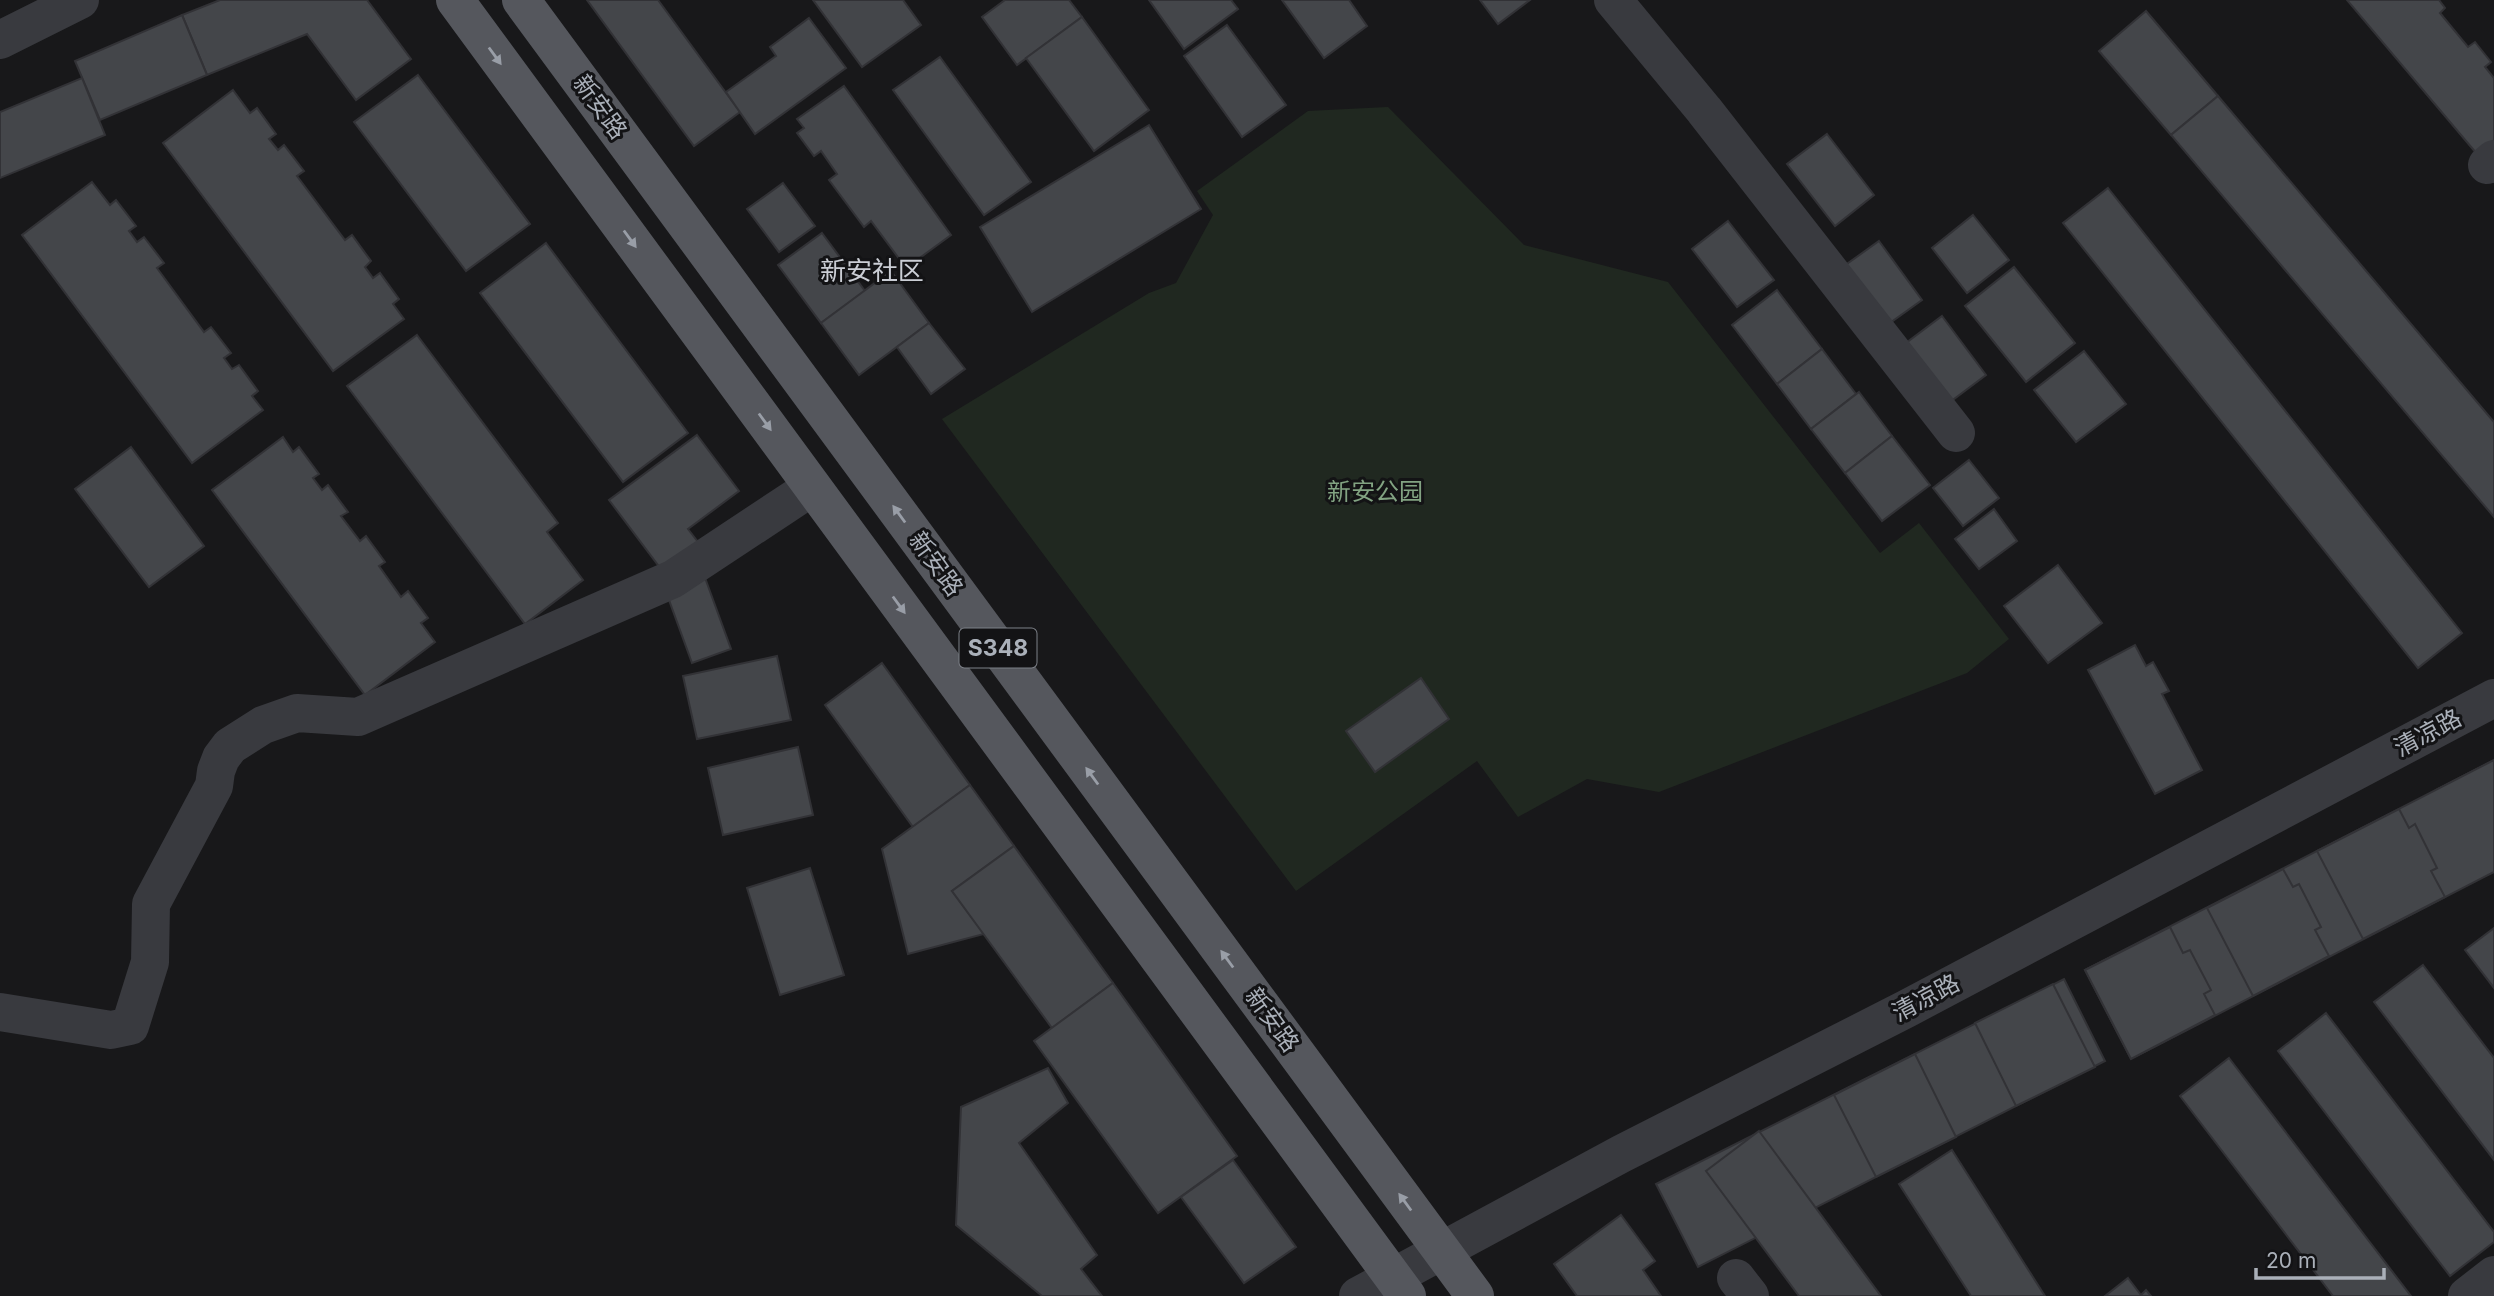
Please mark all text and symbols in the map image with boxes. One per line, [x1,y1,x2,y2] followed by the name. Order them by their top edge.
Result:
[488,46,502,65] one-way arrow
[568,69,633,144] street label: 新安路
[622,230,636,248] one-way arrow
[820,255,924,286] district label: 新安社区
[757,413,771,431] one-way arrow
[1327,477,1423,506] park label: 新安公园
[892,505,906,523] one-way arrow
[904,526,969,601] street label: 新安路
[892,596,906,614] one-way arrow
[960,628,1036,668] road number: S348
[2389,703,2466,762] street label: 清凉路
[1085,767,1099,785] one-way arrow
[1220,950,1234,968] one-way arrow
[1887,968,1964,1027] street label: 清凉路
[1240,982,1305,1057] street label: 新安路
[1399,1193,1413,1211] one-way arrow
[2256,1236,2384,1280] scale bar
[2266,1248,2316,1273] text: 20 m

